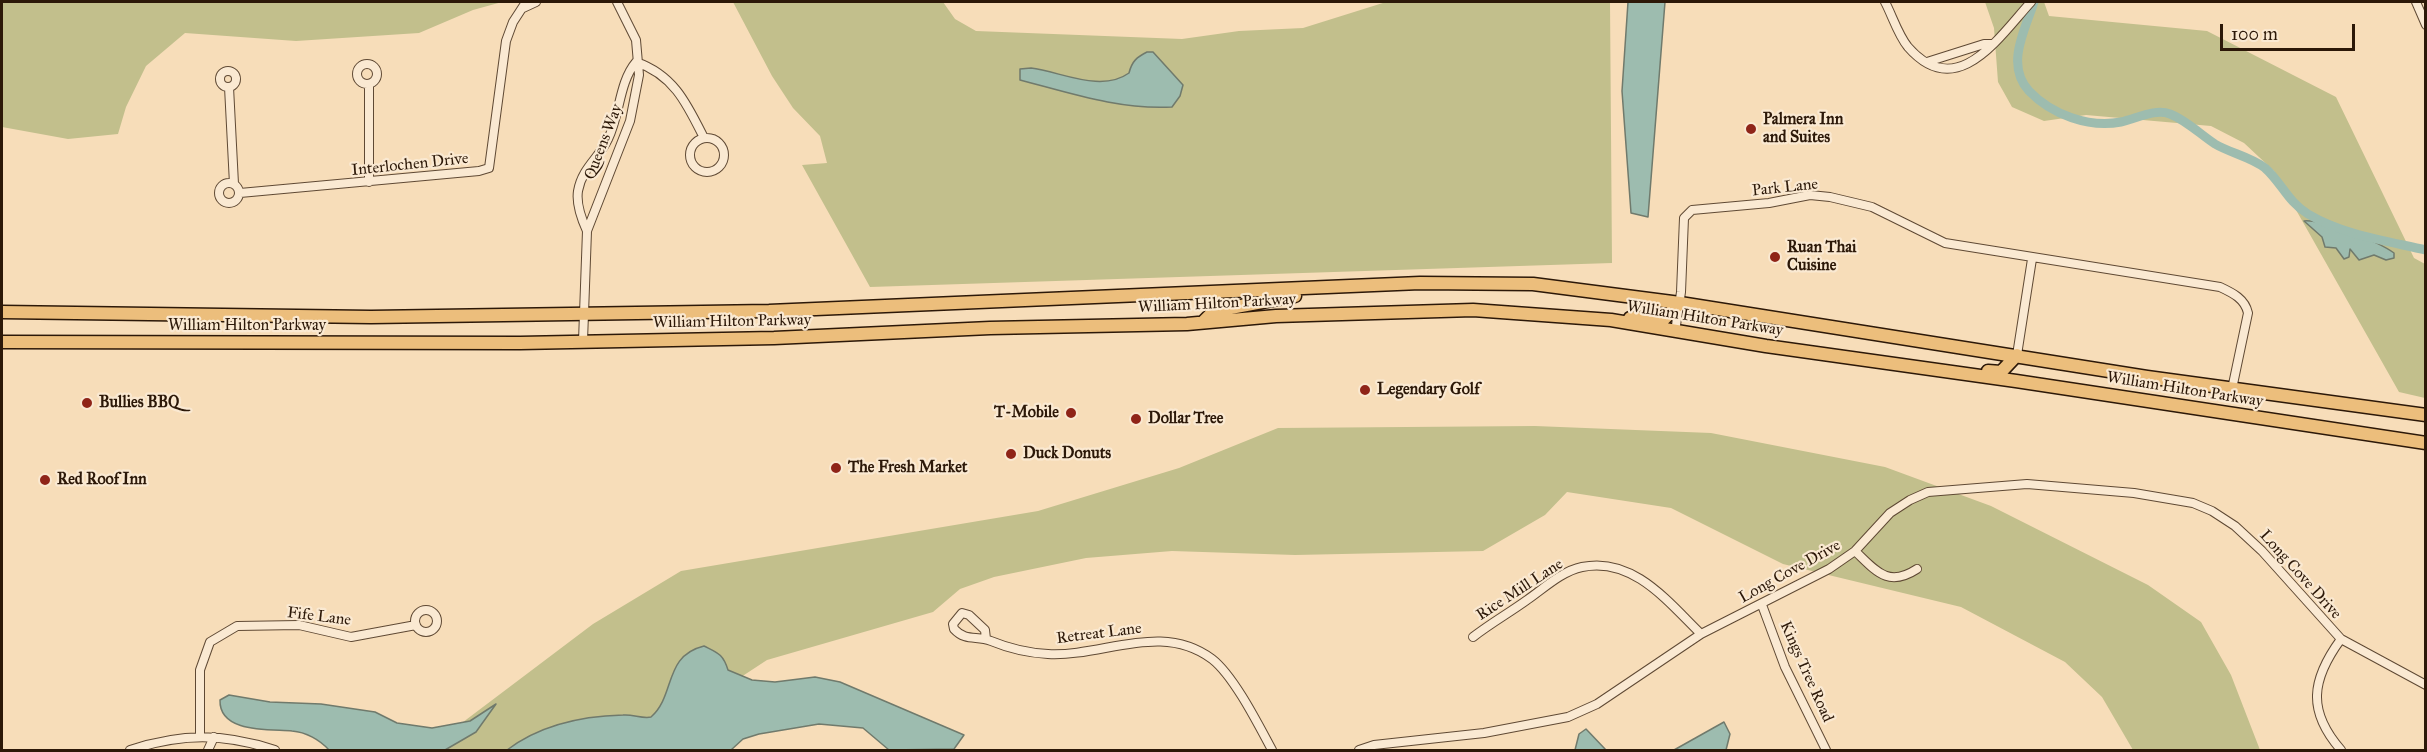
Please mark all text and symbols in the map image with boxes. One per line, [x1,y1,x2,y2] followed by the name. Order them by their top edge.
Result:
[2223,12,2358,50] scale bar
[2231,23,2278,45] text: 100 m
[581,101,627,183] street label: Queens Way
[1763,110,1843,148] place label: Palmera Inn and Suites
[1744,122,1758,136] marker: Palmera Inn and Suites
[351,149,469,181] street label: Interlochen Drive
[1751,175,1819,201] street label: Park Lane
[1787,238,1857,276] place label: Ruan Thai Cuisine
[1768,250,1782,264] marker: Ruan Thai Cuisine
[1138,290,1296,318] street label: William Hilton Parkway
[1625,297,1785,341] street label: William Hilton Parkway
[653,311,811,333] street label: William Hilton Parkway
[168,316,326,336] street label: William Hilton Parkway
[2105,368,2265,412] street label: William Hilton Parkway
[1377,380,1480,400] place label: Legendary Golf
[1358,383,1372,397] marker: Legendary Golf
[99,393,179,413] place label: Bullies BBQ
[80,396,94,410] marker: Bullies BBQ
[994,403,1059,423] place label: T-Mobile
[1064,406,1078,420] marker: T-Mobile
[1148,409,1223,429] place label: Dollar Tree
[1129,412,1143,426] marker: Dollar Tree
[1023,444,1111,464] place label: Duck Donuts
[1004,447,1018,461] marker: Duck Donuts
[848,458,967,478] place label: The Fresh Market
[829,461,843,475] marker: The Fresh Market
[57,470,147,490] place label: Red Roof Inn
[38,473,52,487] marker: Red Roof Inn
[2255,527,2345,623] street label: Long Cove Drive
[1736,536,1844,608] street label: Long Cove Drive
[1473,555,1567,625] street label: Rice Mill Lane
[286,604,352,630] street label: Fife Lane
[1055,619,1143,649] street label: Retreat Lane
[1775,619,1837,725] street label: Kings Tree Road

